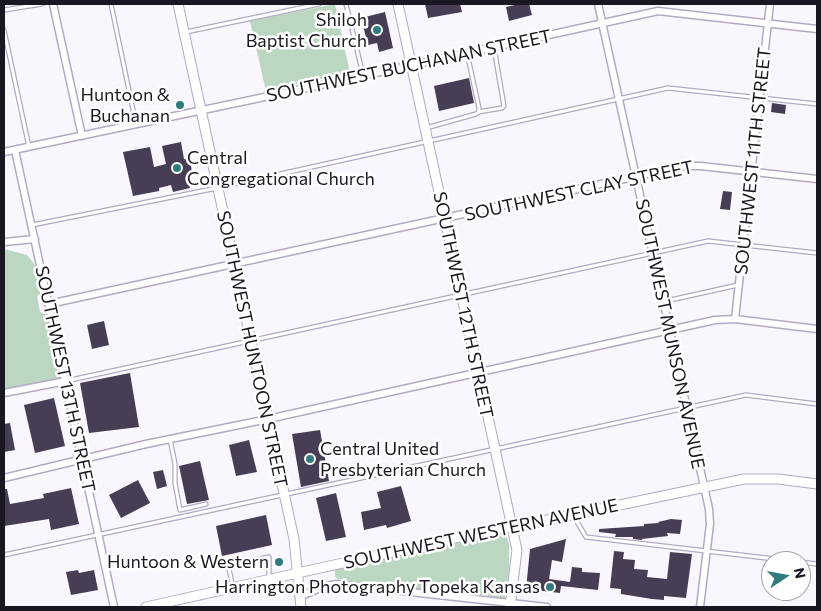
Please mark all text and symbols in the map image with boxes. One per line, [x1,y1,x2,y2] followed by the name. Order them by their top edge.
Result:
[246,9,367,52] place label: Shiloh Baptist Church
[371,24,383,36] marker: Shiloh Baptist Church
[265,25,553,107] street label: SOUTHWEST BUCHANAN STREET
[730,46,776,276] street label: SOUTHWEST 11TH STREET
[80,84,170,126] place label: Huntoon & Buchanan
[174,99,186,111] marker: Huntoon & Buchanan
[187,147,375,190] place label: Central Congregational Church
[463,156,695,226] street label: SOUTHWEST CLAY STREET
[171,162,183,174] marker: Central Congregational Church
[428,190,498,420] street label: SOUTHWEST 12TH STREET
[631,197,709,471] street label: SOUTHWEST MUNSON AVENUE
[212,209,292,489] street label: SOUTHWEST HUNTOON STREET
[30,264,100,494] street label: SOUTHWEST 13TH STREET
[320,438,486,480] place label: Central United Presbyterian Church
[304,453,316,465] marker: Central United Presbyterian Church
[342,494,620,574] street label: SOUTHWEST WESTERN AVENUE
[107,551,269,573] place label: Huntoon & Western
[761,551,811,601] north arrow
[273,556,285,568] marker: Huntoon & Western
[791,566,810,580] text: N
[215,576,540,598] place label: Harrington Photography Topeka Kansas
[544,581,556,593] marker: Harrington Photography Topeka Kansas

